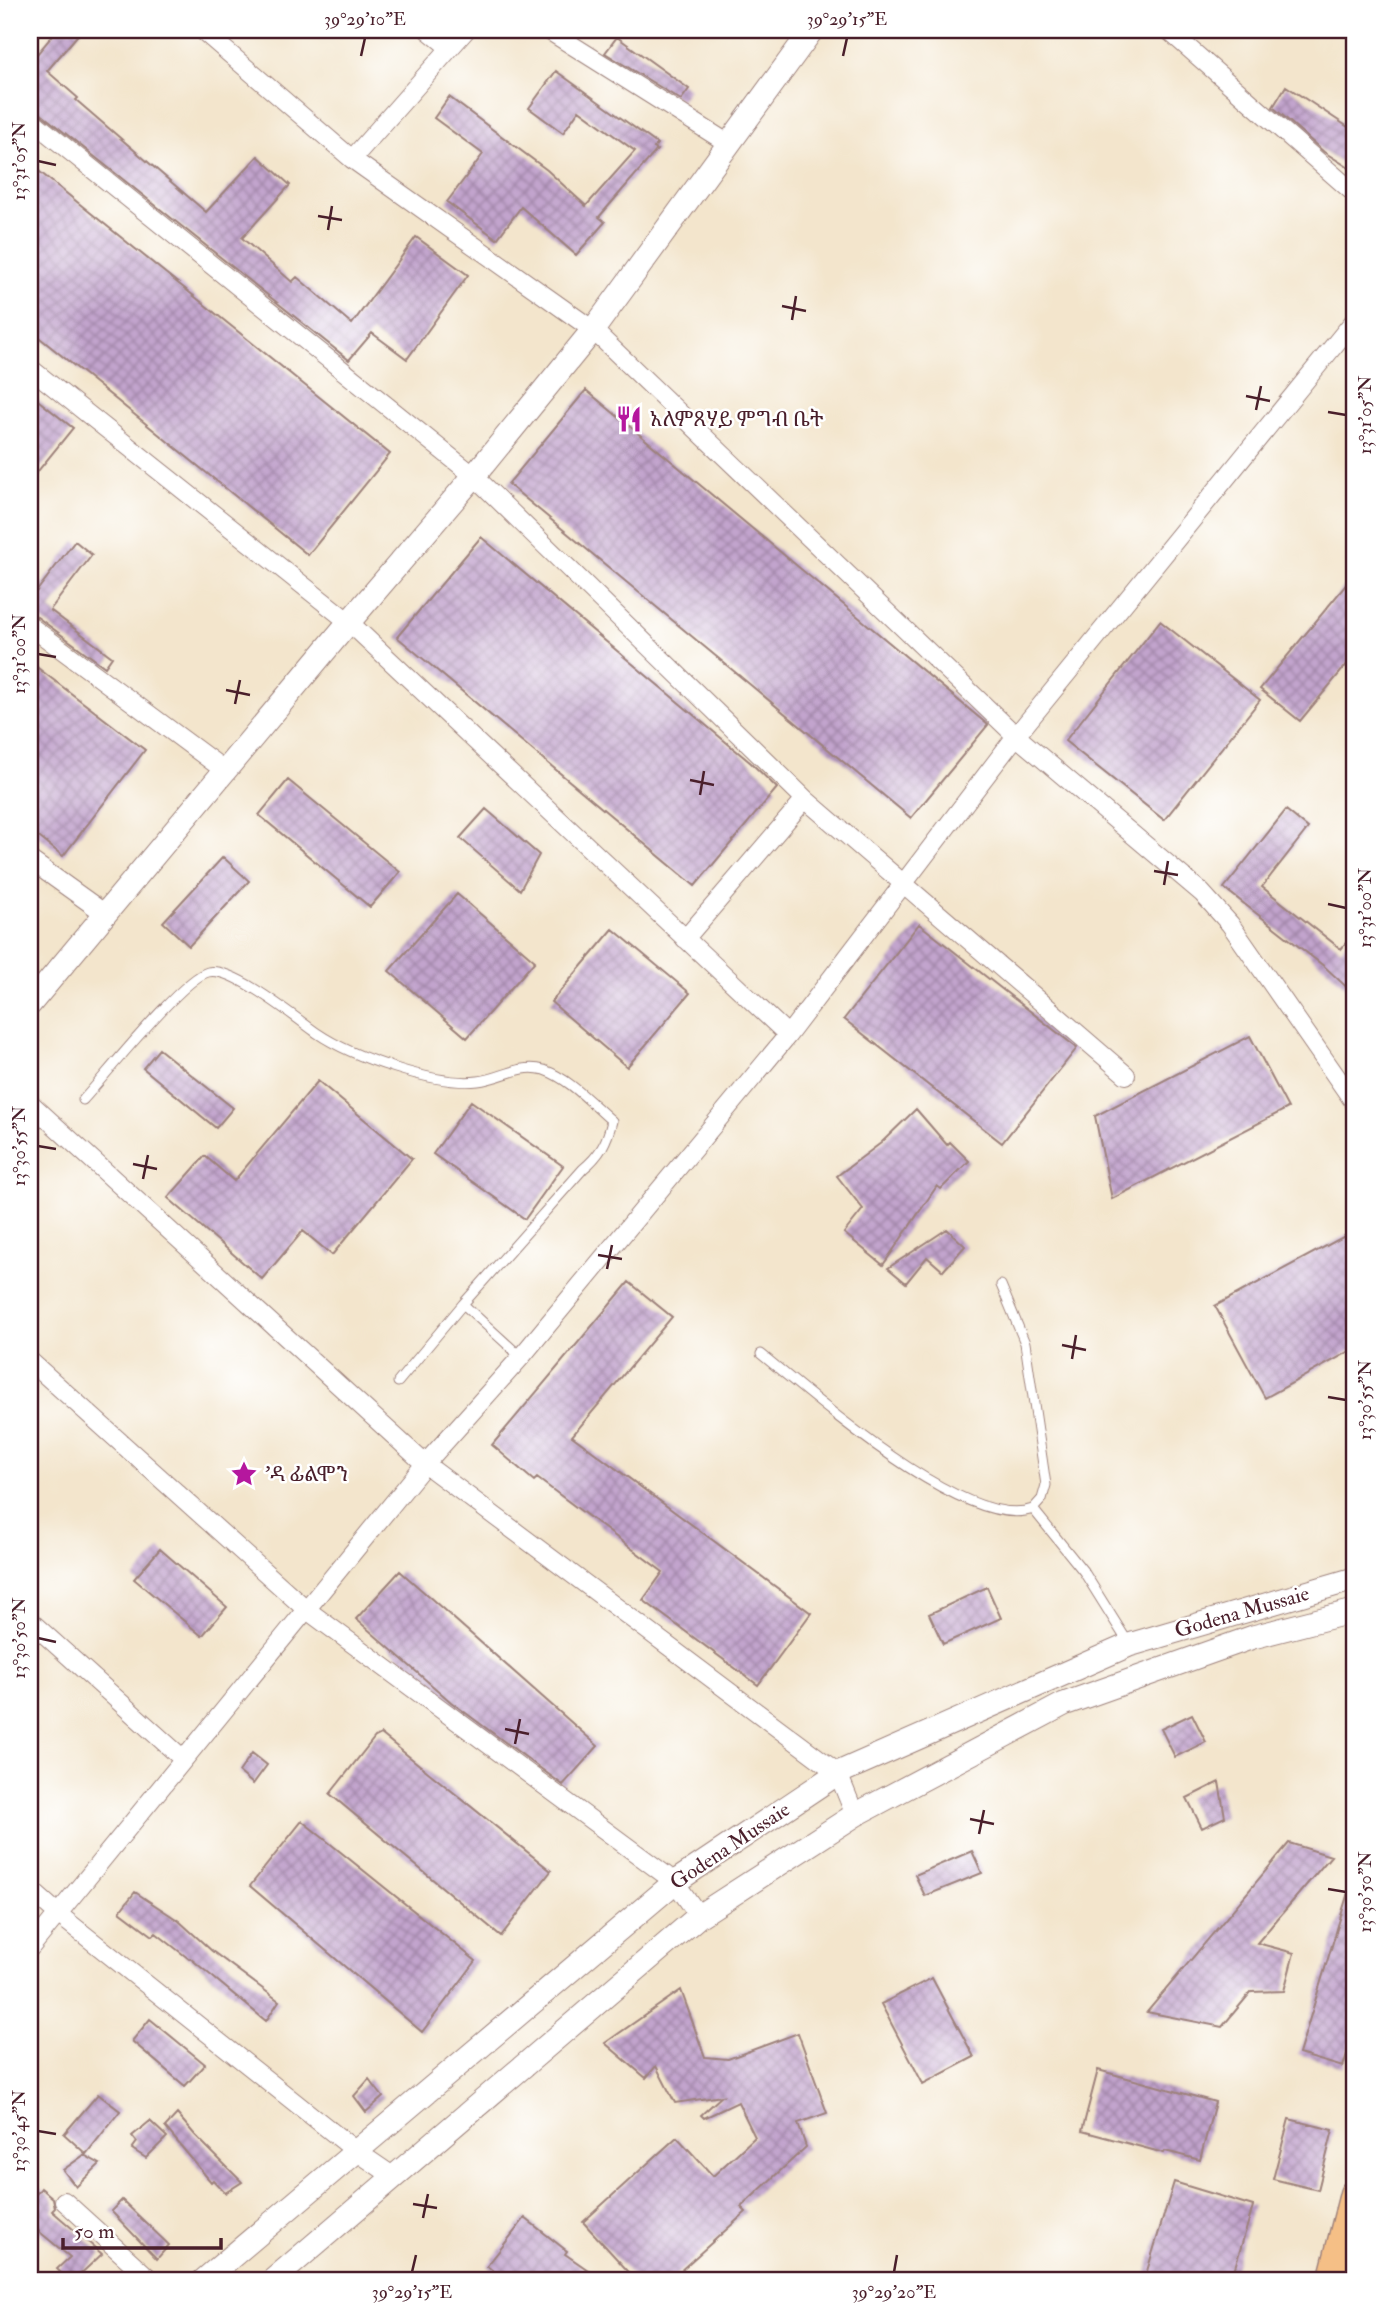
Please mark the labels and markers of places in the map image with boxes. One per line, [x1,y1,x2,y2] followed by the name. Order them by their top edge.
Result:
[614,404,644,434] restaurant icon: አለምጸሃይ ምግብ ቤት
[650,406,824,433] place label: አለምጸሃይ ምግብ ቤት
[229,1459,259,1489] place icon: 'ዳ ፊልሞን
[265,1461,348,1488] place label: 'ዳ ፊልሞን

